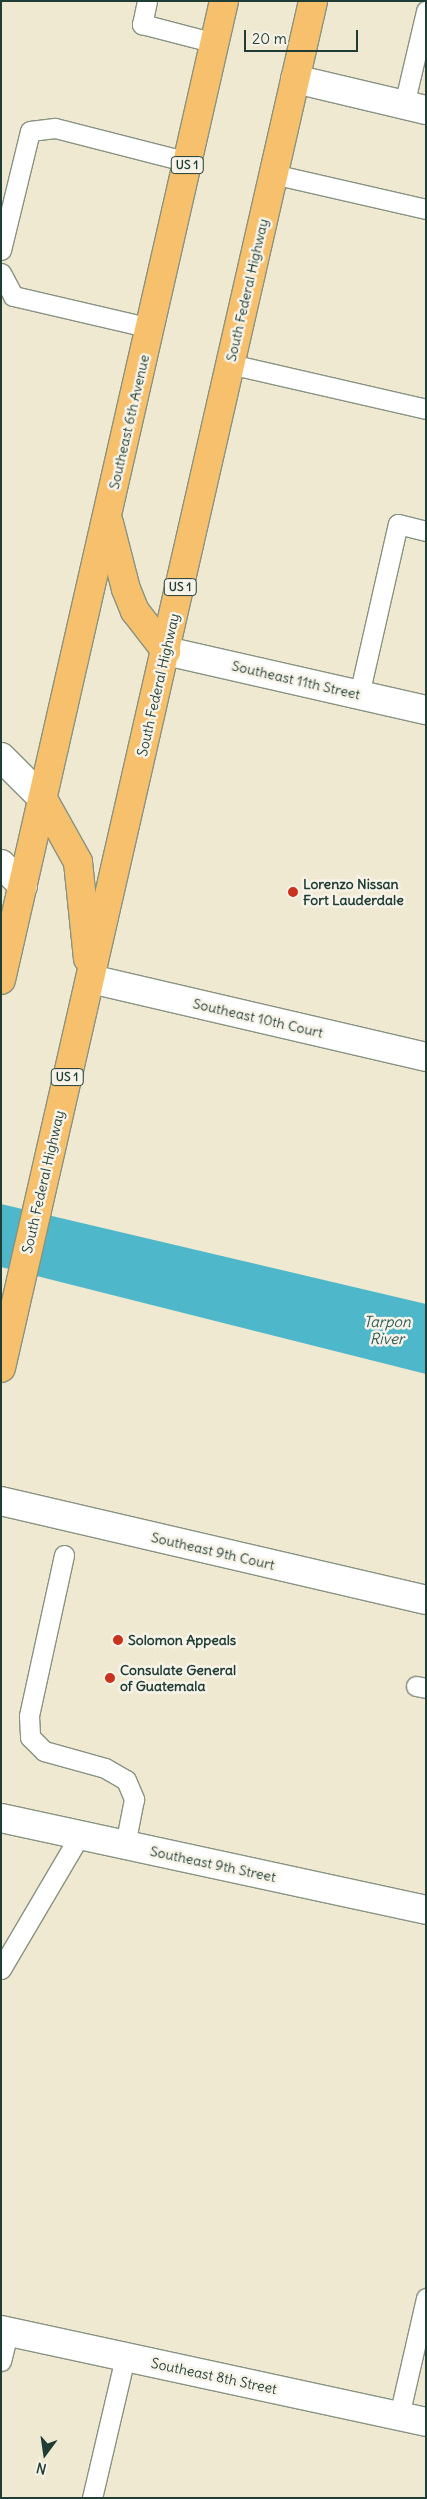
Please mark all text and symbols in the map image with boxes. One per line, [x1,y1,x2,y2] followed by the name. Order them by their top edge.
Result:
[247,20,361,52] scale bar
[252,29,287,48] text: 20 m
[171,156,203,174] road number: US 1
[222,217,272,363] street label: South Federal Highway
[105,353,153,491] street label: Southeast 6th Avenue
[164,578,196,596] road number: US 1
[133,612,183,758] street label: South Federal Highway
[230,657,362,703] street label: Southeast 11th Street
[303,876,404,909] place label: Lorenzo Nissan Fort Lauderdale
[287,886,299,898] marker: Lorenzo Nissan Fort Lauderdale
[191,995,325,1041] street label: Southeast 10th Court
[51,1068,83,1086] road number: US 1
[18,1109,68,1255] street label: South Federal Highway
[363,1312,411,1347] water label: Tarpon River
[150,1529,276,1573] street label: Southeast 9th Court
[128,1632,236,1648] place label: Solomon Appeals
[112,1634,124,1646] marker: Solomon Appeals
[120,1662,236,1694] place label: Consulate General of Guatemala
[104,1672,116,1684] marker: Consulate General of Guatemala
[149,1842,277,1886] street label: Southeast 9th Street
[150,2354,278,2398] street label: Southeast 8th Street
[20,2429,70,2479] north arrow
[34,2459,48,2478] text: N

